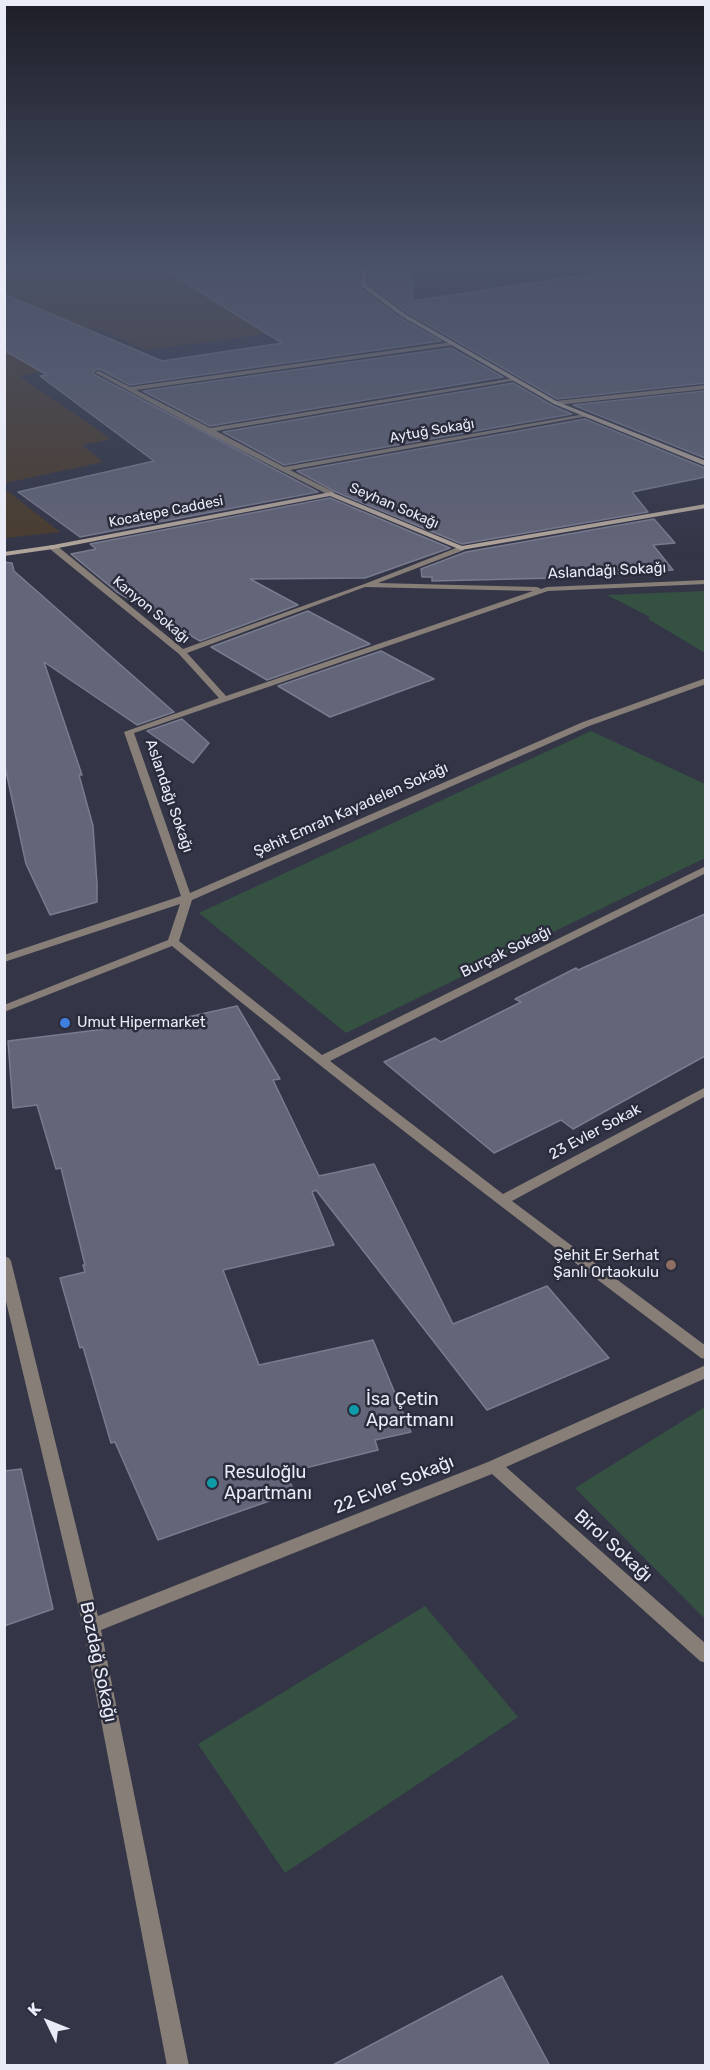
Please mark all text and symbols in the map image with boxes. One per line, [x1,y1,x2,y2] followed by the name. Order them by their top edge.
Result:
[388,415,476,447] street label: Aytuğ Sokağı
[347,480,441,532] street label: Seyhan Sokağı
[107,493,225,531] street label: Kocatepe Caddesi
[547,559,667,583] street label: Aslandağı Sokağı
[109,573,193,647] street label: Kanyon Sokağı
[141,737,197,855] street label: Aslandağı Sokağı
[251,759,451,861] street label: Şehit Emrah Kayadelen Sokağı
[458,922,554,982] street label: Burçak Sokağı
[77,1014,206,1032] place label: Umut Hipermarket
[58,1016,72,1030] marker: Umut Hipermarket
[546,1100,644,1164] street label: 23 Evler Sokak
[553,1247,659,1282] place label: Şehit Er Serhat Şanlı Ortaokulu
[664,1258,678,1272] marker: Şehit Er Serhat Şanlı Ortaokulu
[366,1389,454,1432] place label: İsa Çetin Apartmanı
[347,1403,361,1417] marker: İsa Çetin Apartmanı
[331,1451,457,1519] street label: 22 Evler Sokağı
[224,1462,312,1504] place label: Resuloğlu Apartmanı
[205,1476,219,1490] marker: Resuloğlu Apartmanı
[569,1505,657,1587] street label: Birol Sokağı
[75,1600,121,1724] street label: Bozdağ Sokağı
[18,1992,78,2052] north arrow
[24,1999,45,2020] text: K

